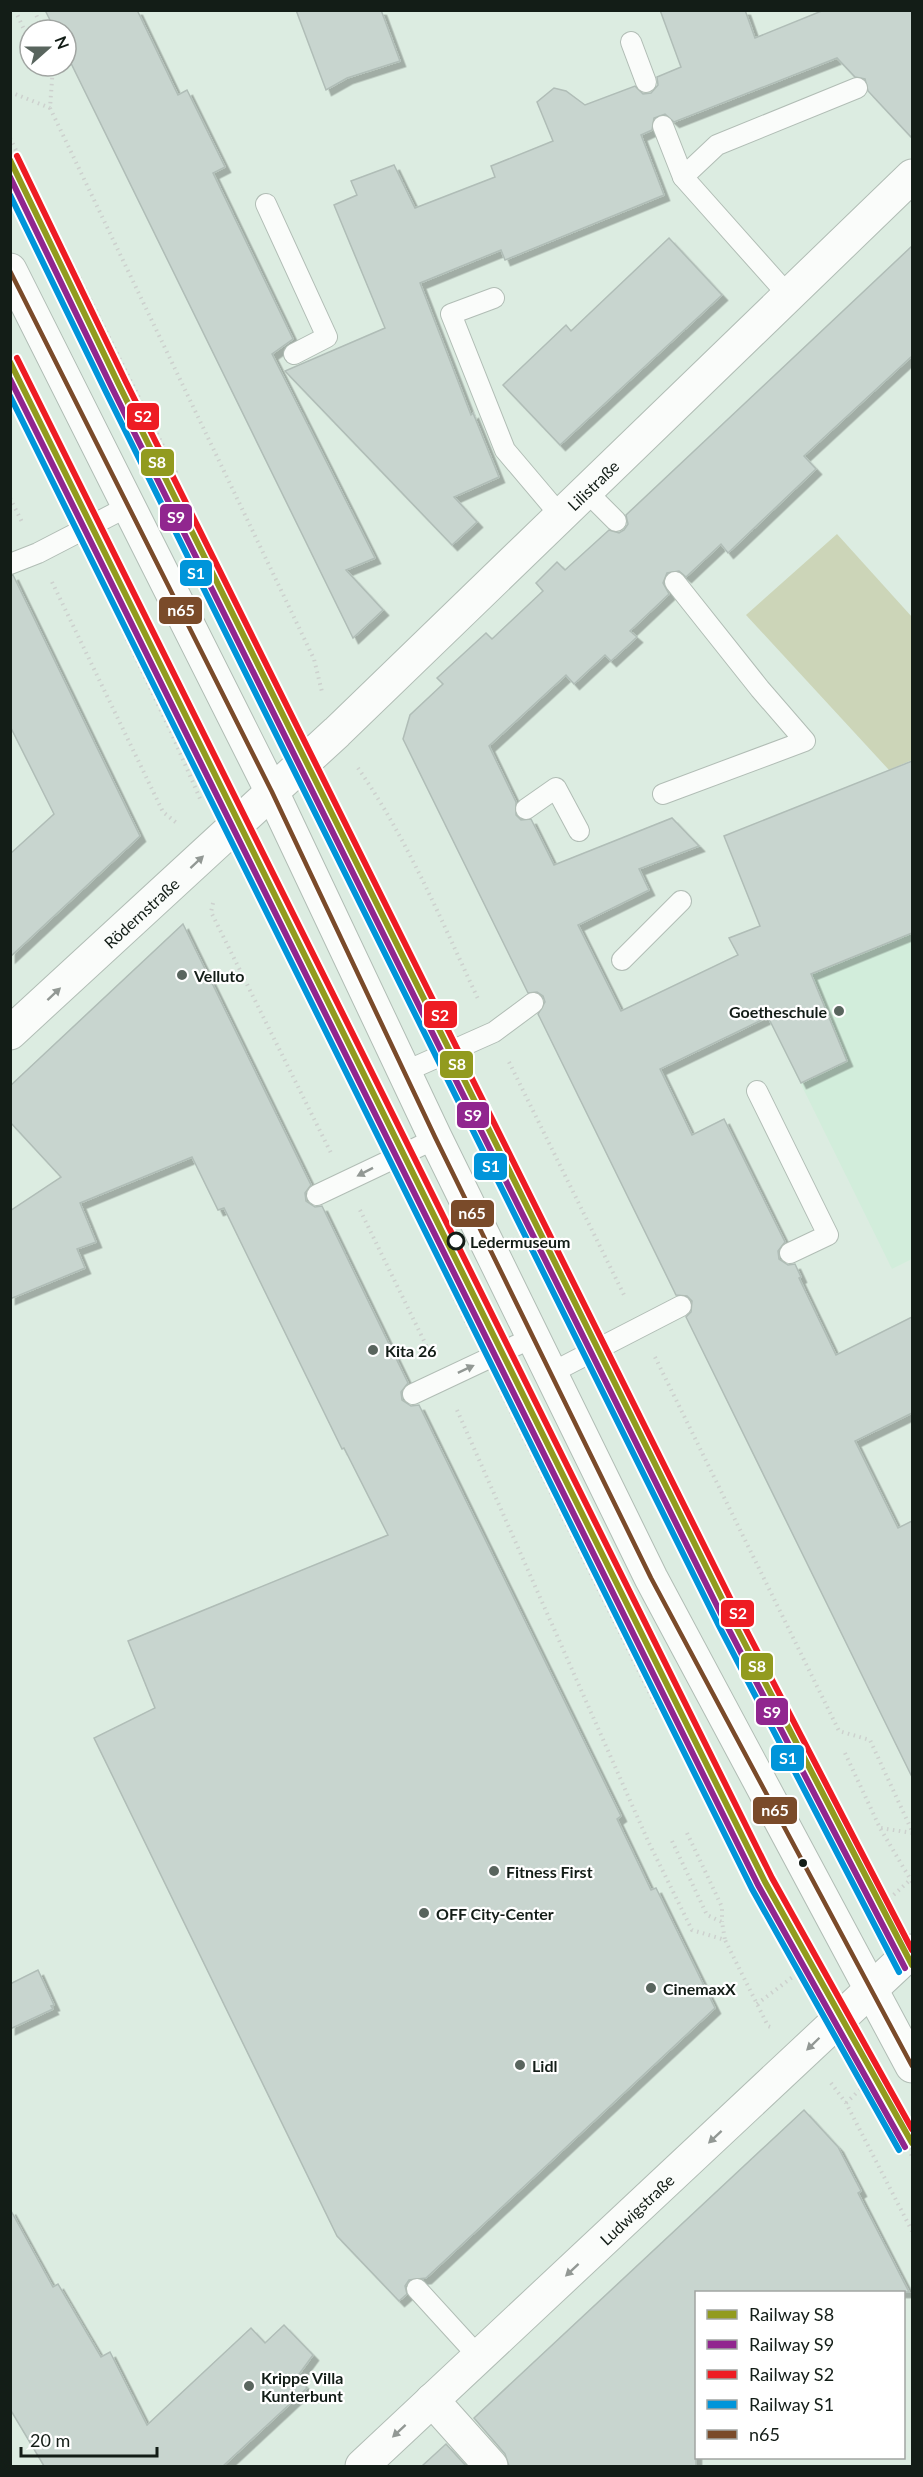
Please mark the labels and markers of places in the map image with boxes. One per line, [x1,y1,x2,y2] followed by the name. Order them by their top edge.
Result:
[193,966,244,985] place label: Velluto
[175,968,189,982] marker: Velluto
[729,1002,827,1021] place label: Goetheschule
[832,1004,846,1018] marker: Goetheschule
[447,1232,465,1250] marker: Ledermuseum
[470,1232,570,1251] place label: Ledermuseum
[385,1341,437,1360] place label: Kita 26
[366,1343,380,1357] marker: Kita 26
[797,1857,809,1869] unlabelled marker
[506,1862,593,1881] place label: Fitness First
[487,1864,501,1878] marker: Fitness First
[436,1904,554,1923] place label: OFF City-Center
[417,1906,431,1920] marker: OFF City-Center
[663,1979,736,1998] place label: CinemaxX
[644,1981,658,1995] marker: CinemaxX
[532,2056,557,2075] place label: Lidl
[513,2058,527,2072] marker: Lidl
[261,2368,343,2405] place label: Krippe Villa Kunterbunt
[242,2379,256,2393] marker: Krippe Villa Kunterbunt

